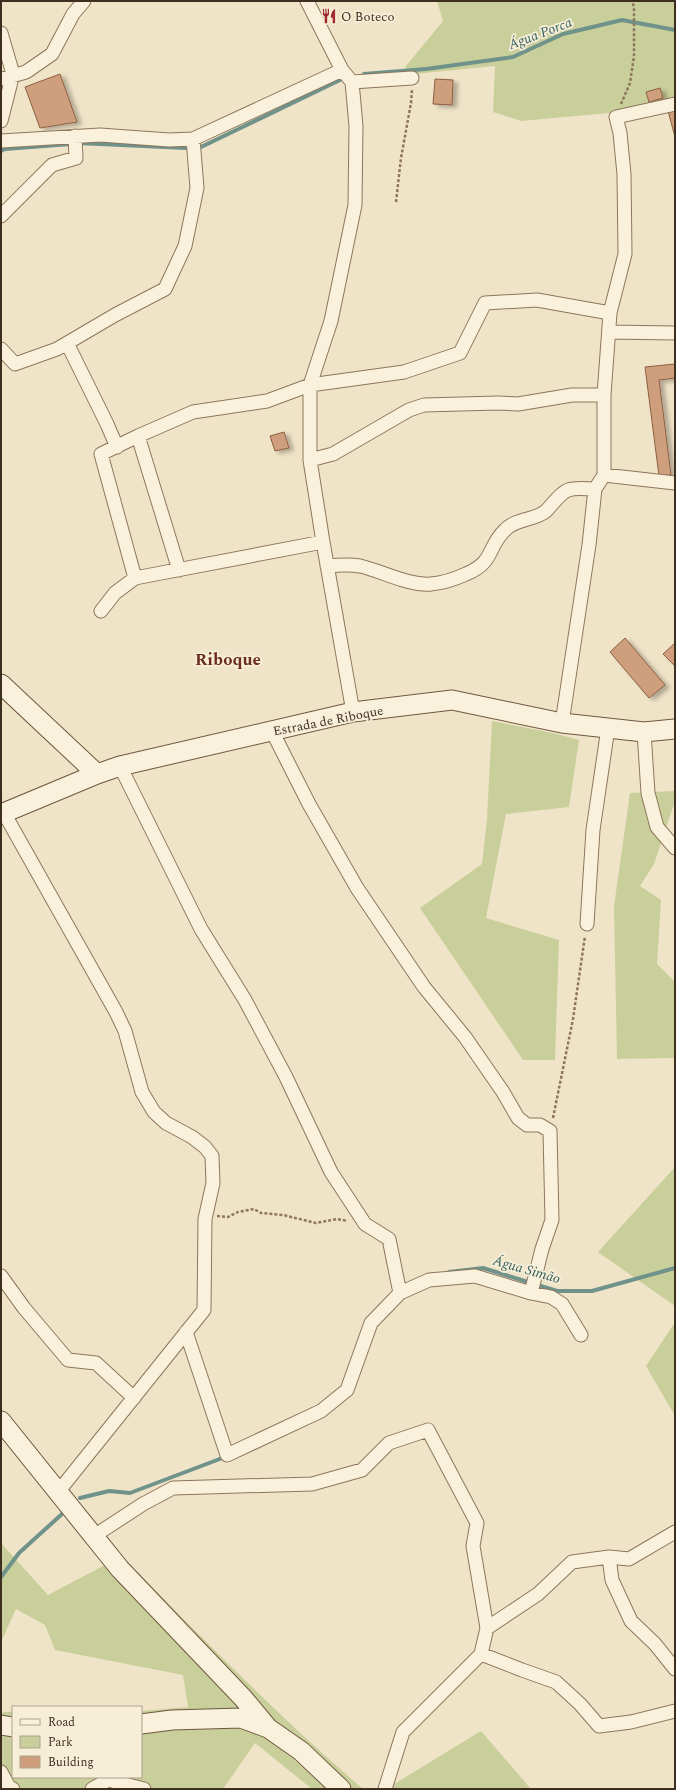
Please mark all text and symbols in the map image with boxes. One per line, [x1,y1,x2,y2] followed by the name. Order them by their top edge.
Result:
[320,7,338,25] restaurant icon: O Boteco
[341,7,395,27] place label: O Boteco
[504,12,575,56] water label: Água Porca
[195,647,261,673] district label: Riboque
[271,700,385,741] street label: Estrada de Riboque
[490,1250,563,1289] water label: Água Simão
[12,1706,142,1778] legend
[48,1713,75,1732] text: Road
[48,1733,73,1752] text: Park
[48,1753,94,1772] text: Building

